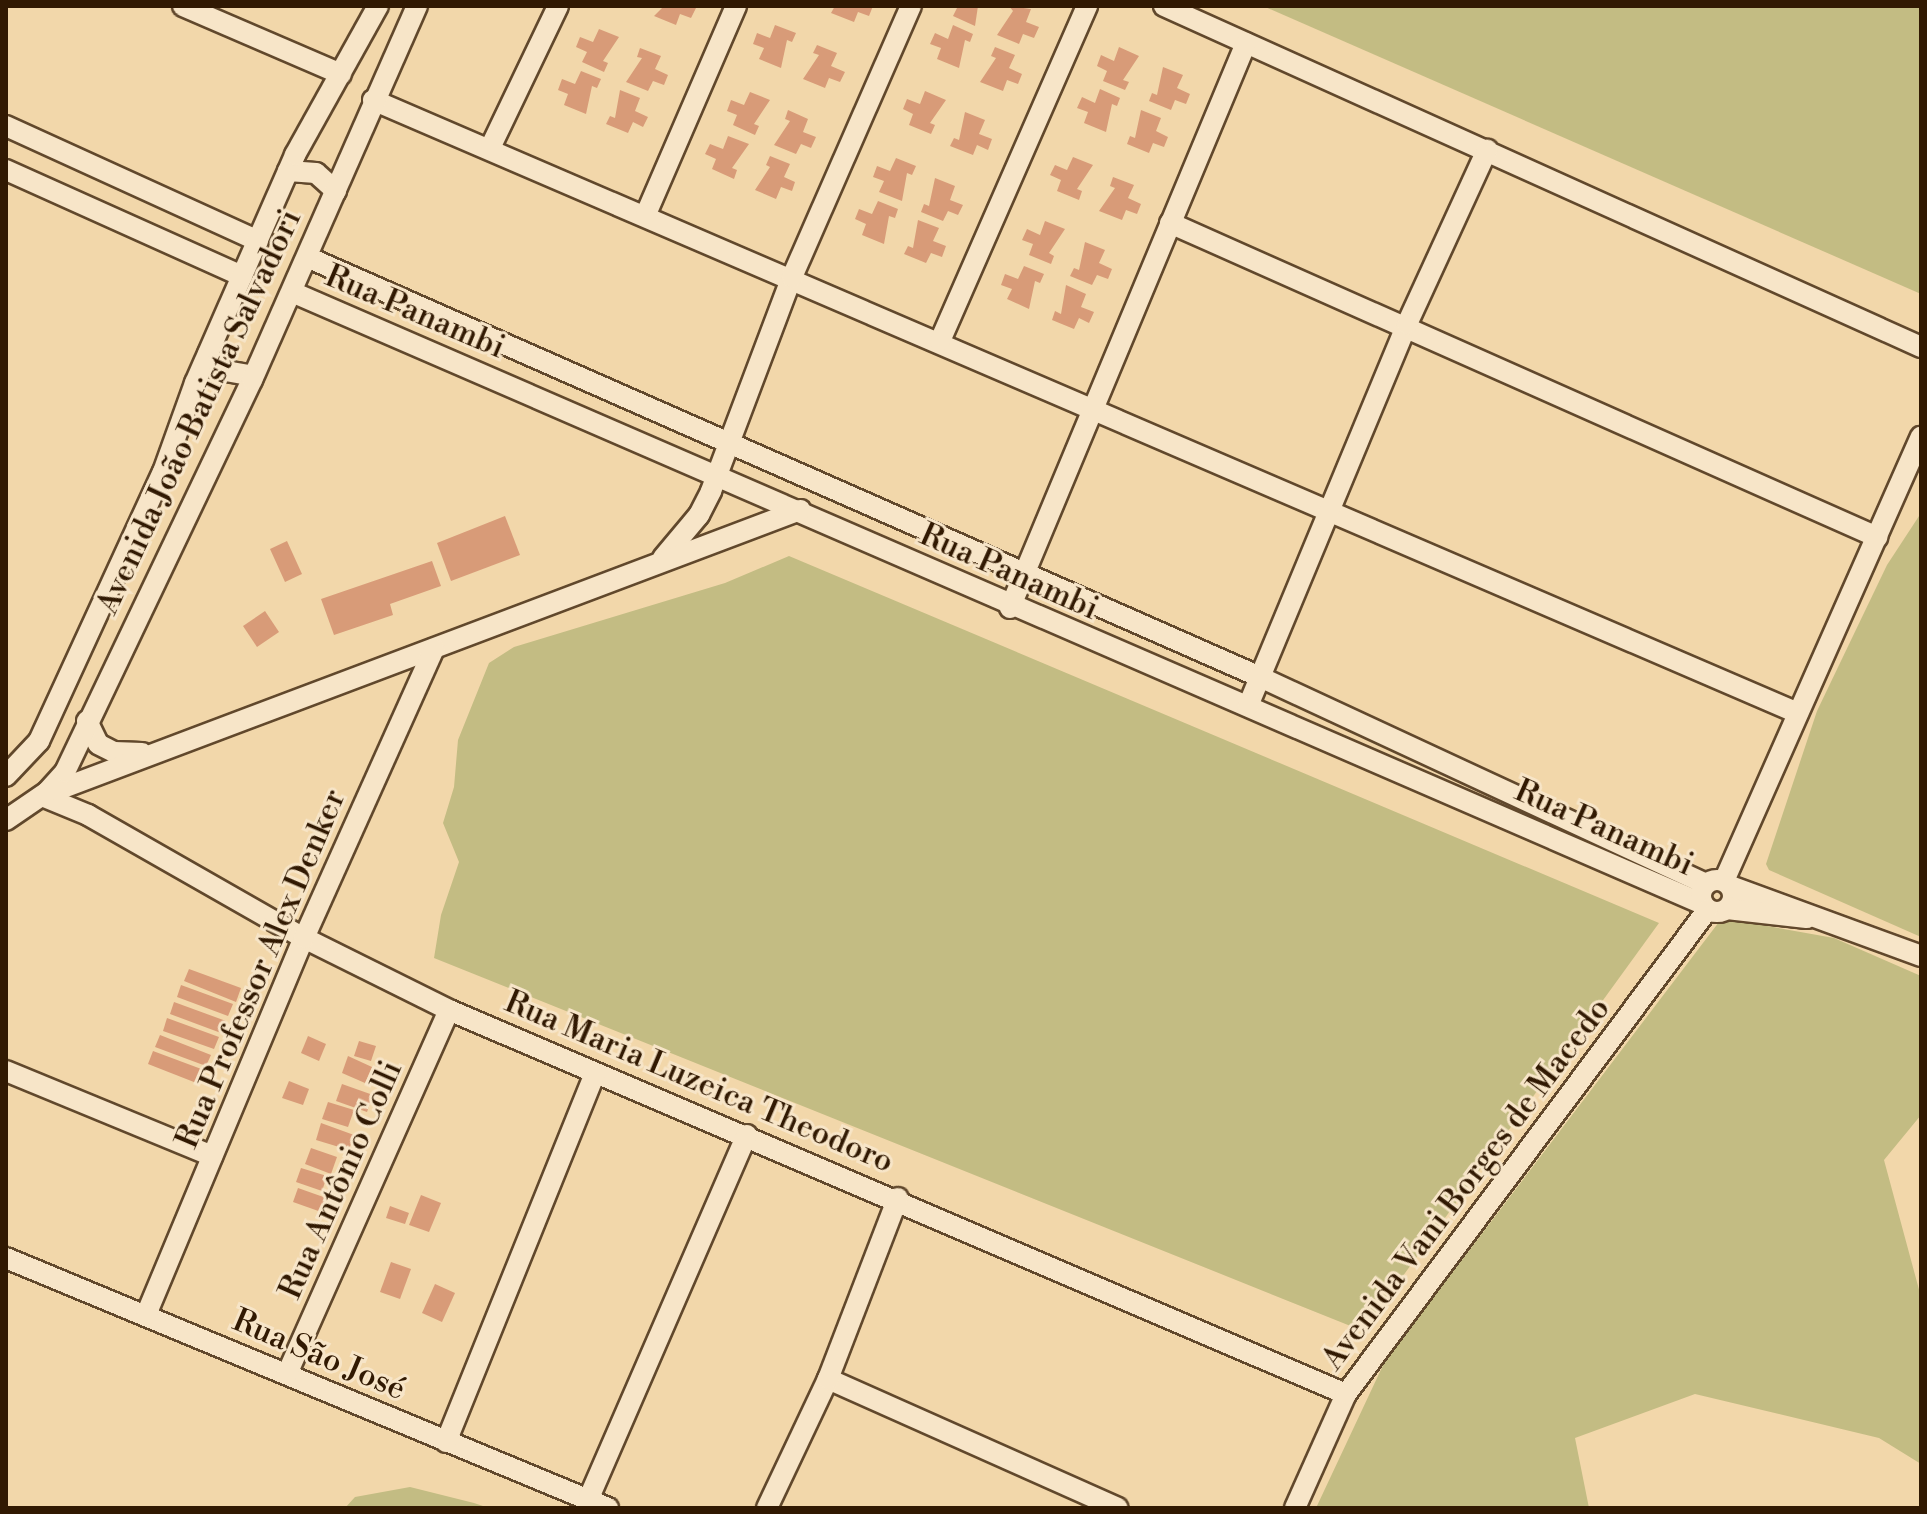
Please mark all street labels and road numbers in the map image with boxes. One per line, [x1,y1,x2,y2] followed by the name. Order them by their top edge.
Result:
[88,204,310,620] street label: Avenida João Batista Salvadori
[319,257,511,367] street label: Rua Panambi
[914,515,1104,629] street label: Rua Panambi
[1509,771,1699,885] street label: Rua Panambi
[168,784,354,1154] street label: Rua Professor Alex Denker
[499,983,899,1181] street label: Rua Maria Luzeica Theodoro
[1313,990,1619,1378] street label: Avenida Vani Borges de Macedo
[271,1055,411,1305] street label: Rua Antônio Colli
[227,1301,411,1409] street label: Rua São José

